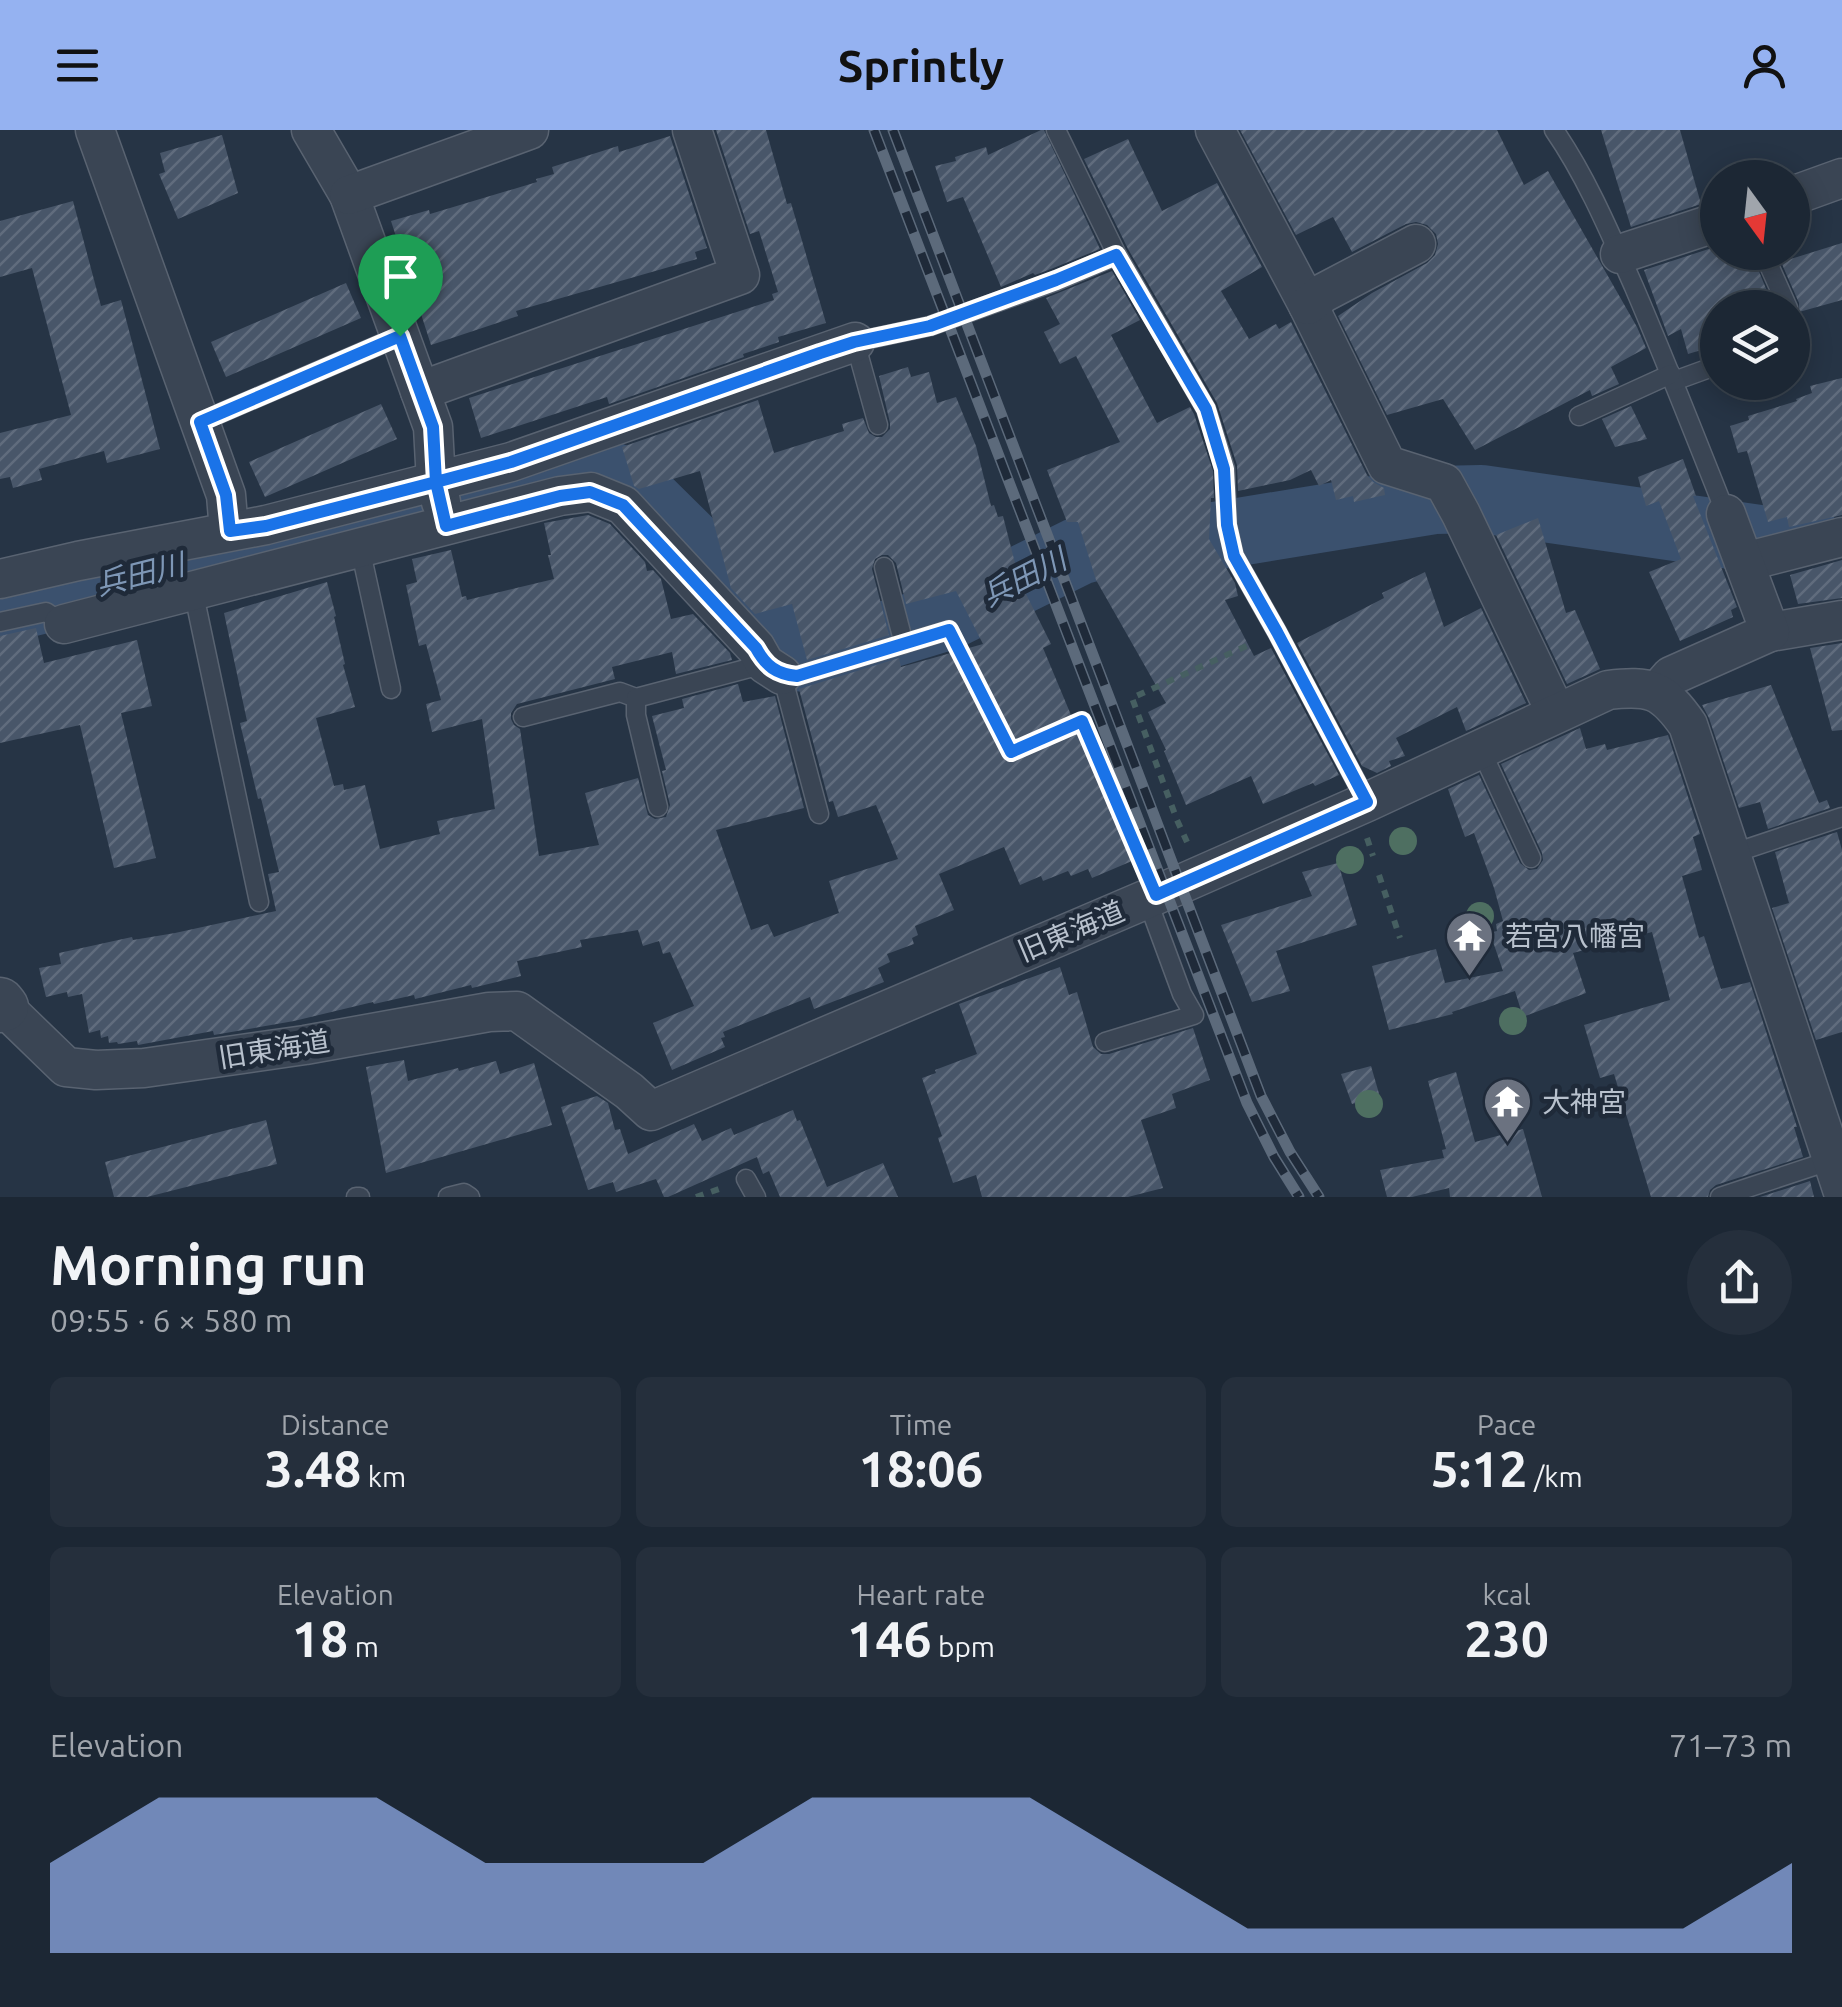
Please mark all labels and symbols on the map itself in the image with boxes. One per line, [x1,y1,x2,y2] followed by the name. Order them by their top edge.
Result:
[1700,160,1810,270] north arrow
[358,234,443,337] pin
[976,540,1074,613] water label: 兵田川
[92,546,190,601] water label: 兵田川
[1013,894,1128,967] street label: 旧東海道
[1444,910,1496,978] temple icon: 若宮八幡宮
[1505,920,1645,951] place label: 若宮八幡宮
[216,1024,332,1073] street label: 旧東海道
[1481,1076,1533,1144] temple icon: 大神宮
[1542,1086,1626,1117] place label: 大神宮

